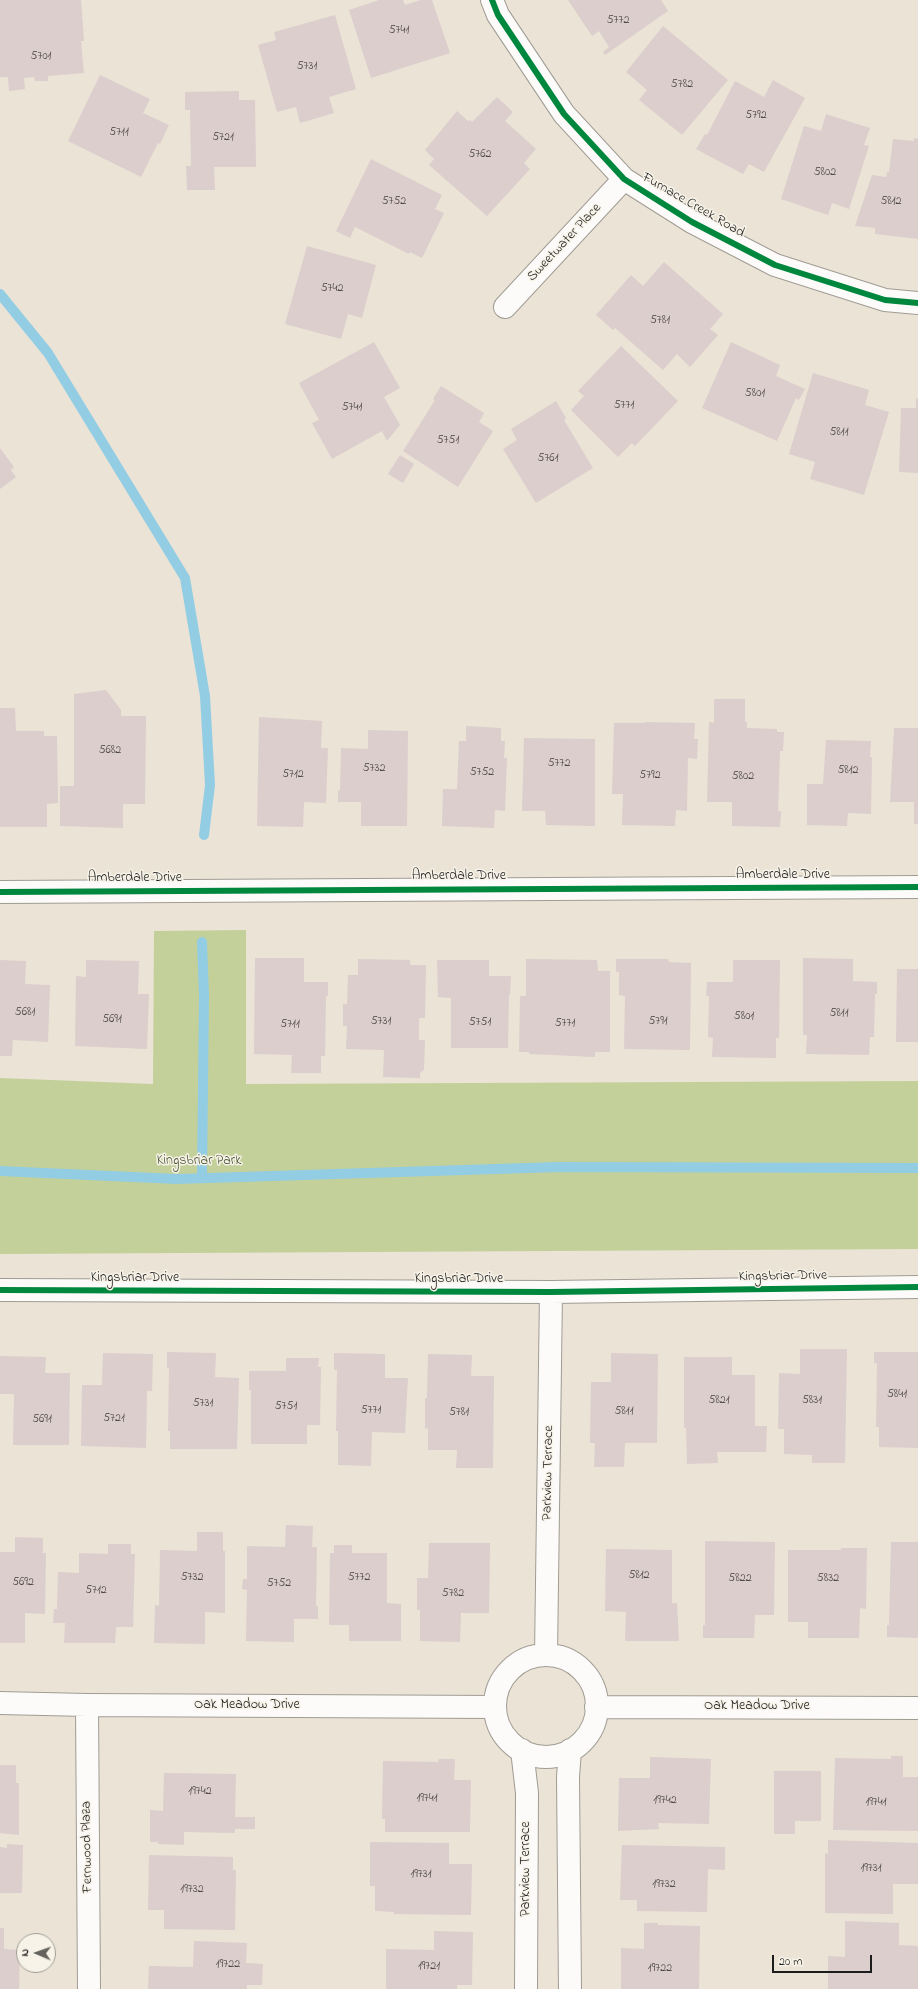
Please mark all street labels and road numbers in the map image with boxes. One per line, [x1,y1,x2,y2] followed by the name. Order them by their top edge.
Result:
[639,170,747,242] street label: Furnace Creek Road
[525,200,605,286] street label: Sweetwater Place
[736,868,830,884] street label: Amberdale Drive
[412,869,506,885] street label: Amberdale Drive
[88,871,182,887] street label: Amberdale Drive
[739,1268,827,1286] street label: Kingsbriar Drive
[91,1271,179,1287] street label: Kingsbriar Drive
[415,1272,503,1288] street label: Kingsbriar Drive
[540,1425,558,1521] street label: Parkview Terrace
[194,1698,300,1714] street label: Oak Meadow Drive
[704,1699,810,1715] street label: Oak Meadow Drive
[79,1801,97,1893] street label: Fernwood Plaza
[519,1821,535,1917] street label: Parkview Terrace

